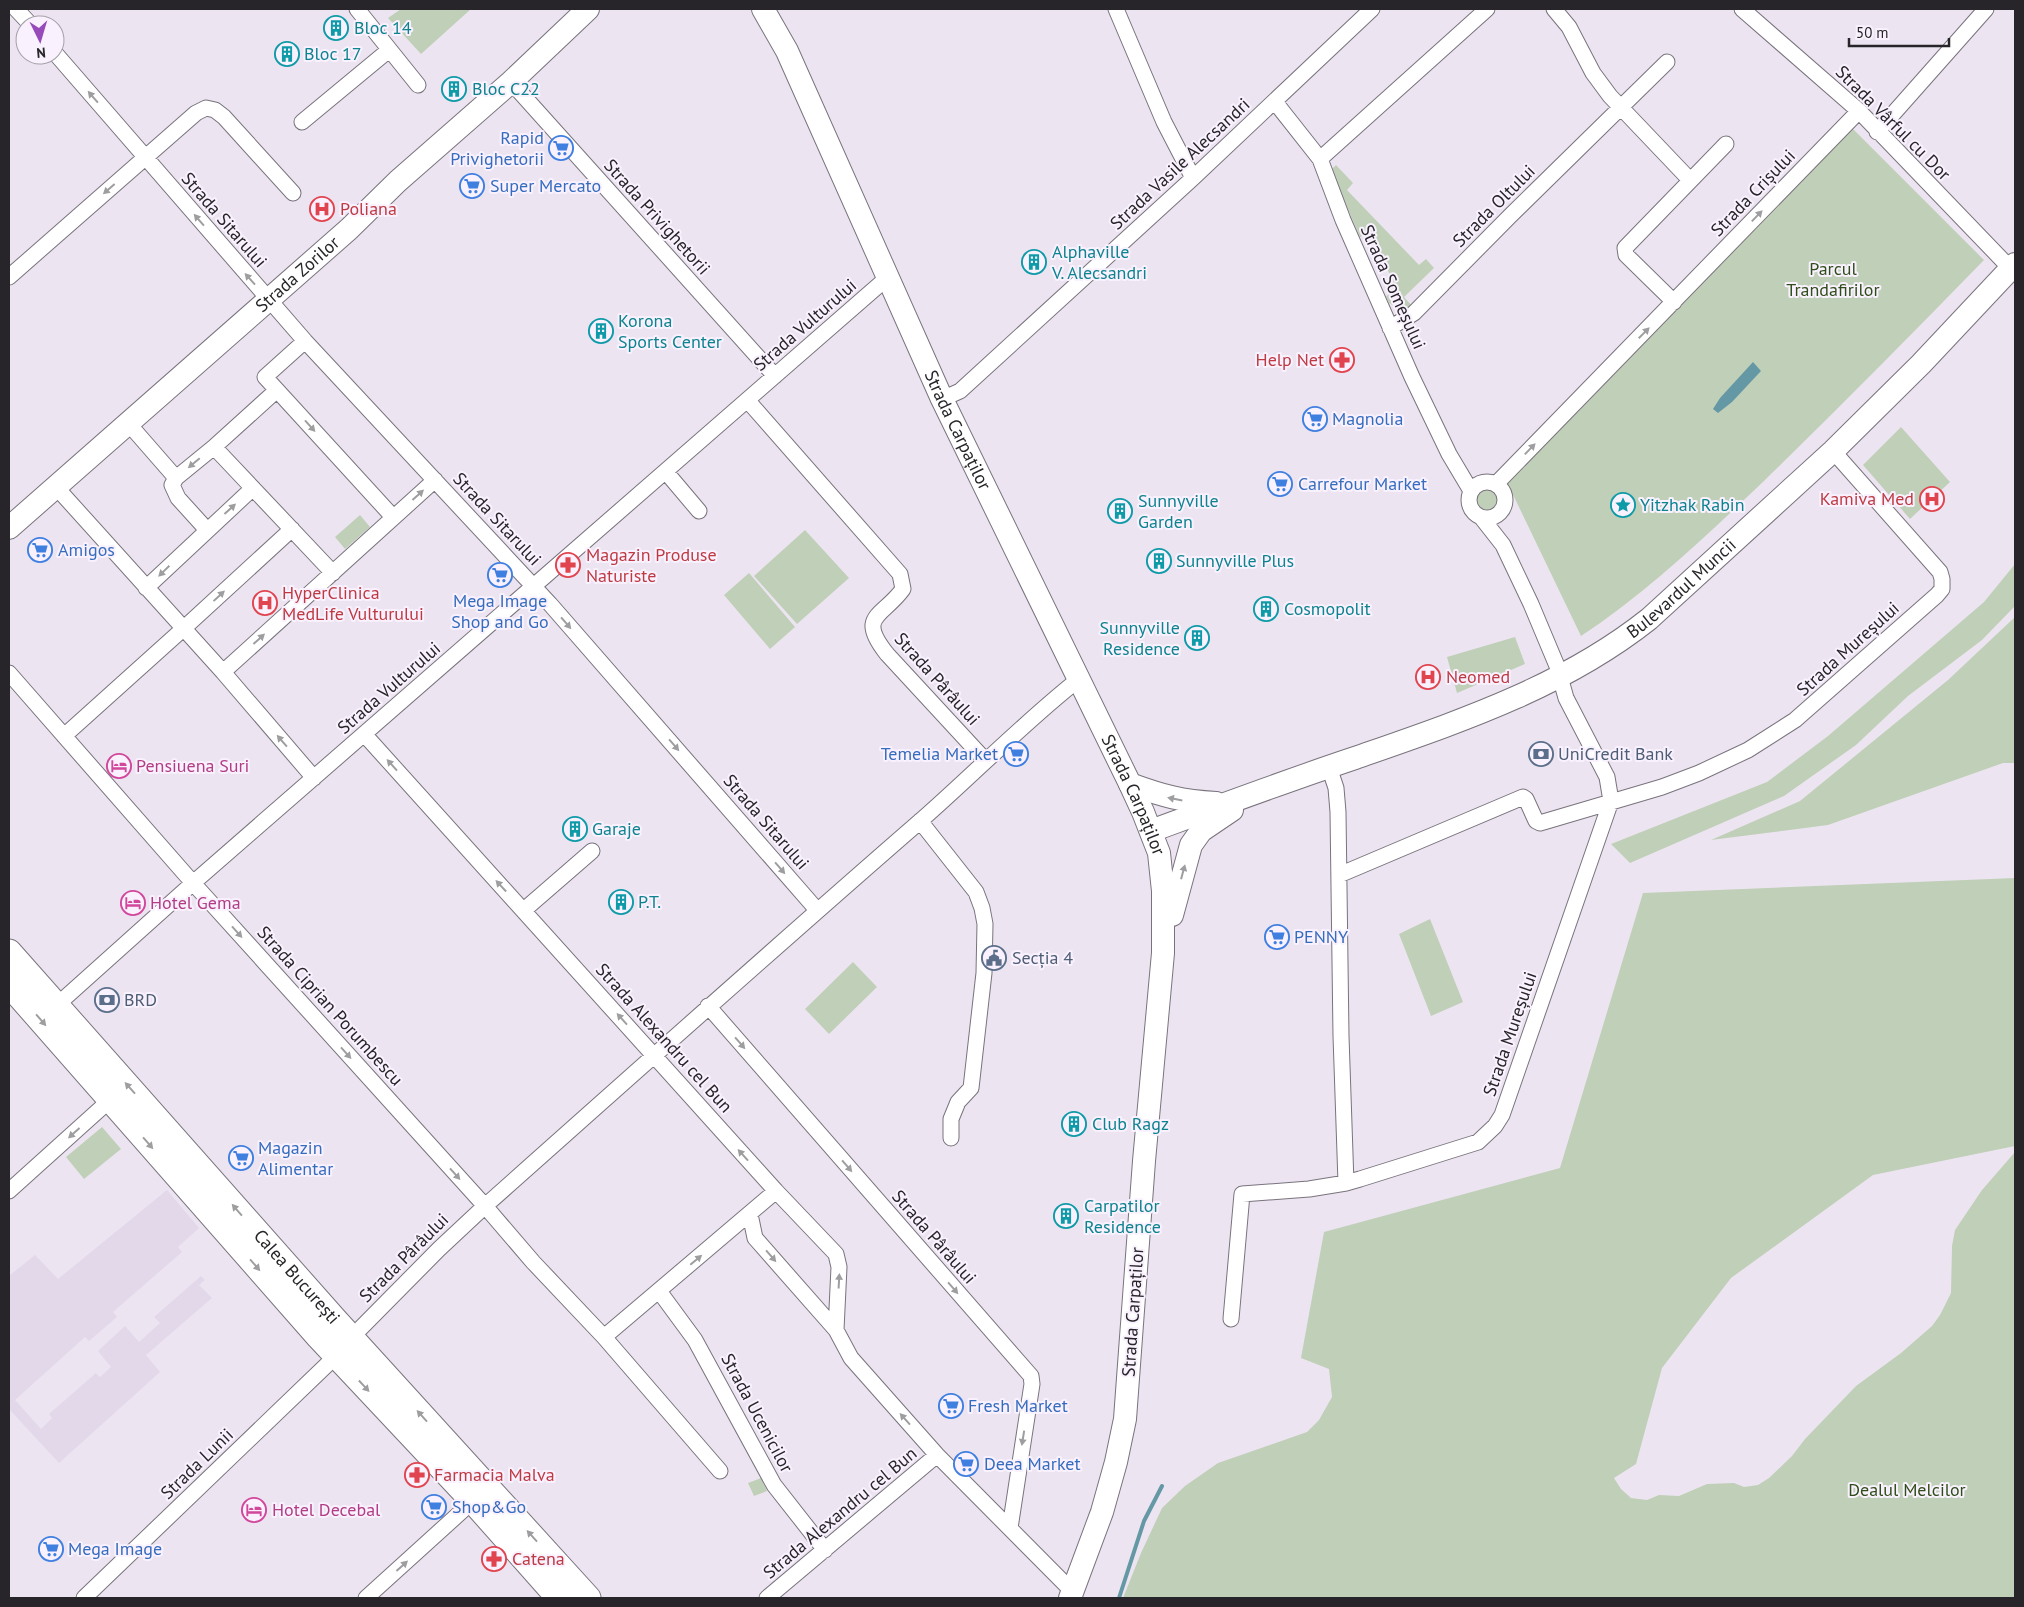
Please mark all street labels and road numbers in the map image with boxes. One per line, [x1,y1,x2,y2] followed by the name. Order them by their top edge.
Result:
[1831,60,1956,185] street label: Strada Vârful cu Dor
[1105,93,1254,234] street label: Strada Vasile Alecsandri
[1705,144,1800,241] street label: Strada Crișului
[599,154,715,279] street label: Strada Privighetorii
[1448,160,1540,252] street label: Strada Oltului
[177,167,272,272] street label: Strada Sitarului
[1356,221,1431,353] street label: Strada Someșului
[250,231,344,317] street label: Strada Zorilor
[748,274,861,376] street label: Strada Vulturului
[920,366,996,493] street label: Strada Carpaților
[448,467,546,570] street label: Strada Sitarului
[1622,533,1741,643] street label: Bulevardul Muncii
[1792,596,1904,701] street label: Strada Mureșului
[890,627,985,730] street label: Strada Pârâului
[332,637,445,739] street label: Strada Vulturului
[1097,730,1171,858] street label: Strada Carpaților
[719,769,814,874] street label: Strada Sitarului
[252,921,408,1090] street label: Strada Ciprian Porumbescu
[591,958,738,1117] street label: Strada Alexandru cel Bun
[1477,968,1542,1099] street label: Strada Mureșului
[887,1185,981,1288] street label: Strada Pârâului
[354,1208,453,1307] street label: Strada Pârâului
[249,1224,345,1329] street label: Calea București
[1117,1246,1148,1377] street label: Strada Carpaților
[716,1349,798,1476] street label: Strada Ucenicilor
[155,1423,238,1504] street label: Strada Lunii
[758,1442,921,1584] street label: Strada Alexandru cel Bun

